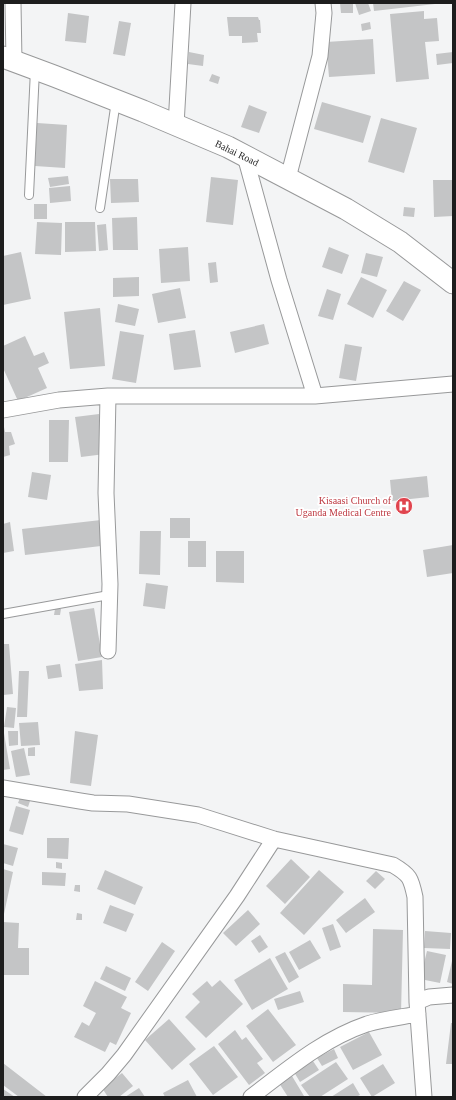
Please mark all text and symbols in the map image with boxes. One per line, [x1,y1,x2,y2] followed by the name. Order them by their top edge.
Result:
[213,138,261,168] street label: Bahai Road
[295,495,392,518] place label: Kisaasi Church of Uganda Medical Centre
[394,496,414,516] hospital icon: Kisaasi Church of Uganda Medical Centre

